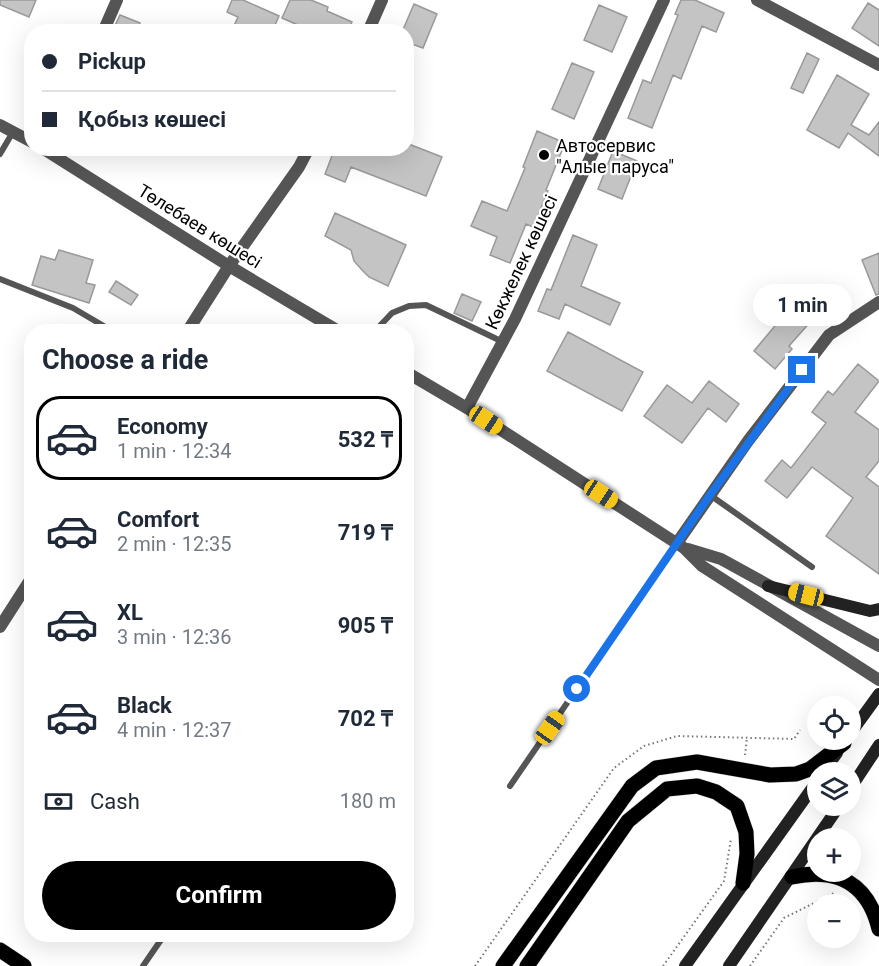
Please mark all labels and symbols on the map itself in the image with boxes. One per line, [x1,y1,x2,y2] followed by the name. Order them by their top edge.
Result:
[556,135,674,177] place label: Автосервис "Алые паруса"
[537,148,551,162] marker: Автосервис "Алые паруса"
[134,180,266,272] street label: Төлебаев көшесі
[481,191,561,333] street label: Көкжелек көшесі
[752,283,852,325] callout: 1 min
[788,356,815,383] route end
[466,403,506,437] car
[581,477,621,511] car
[786,582,826,608] car
[563,675,590,702] route start
[532,708,568,748] car

